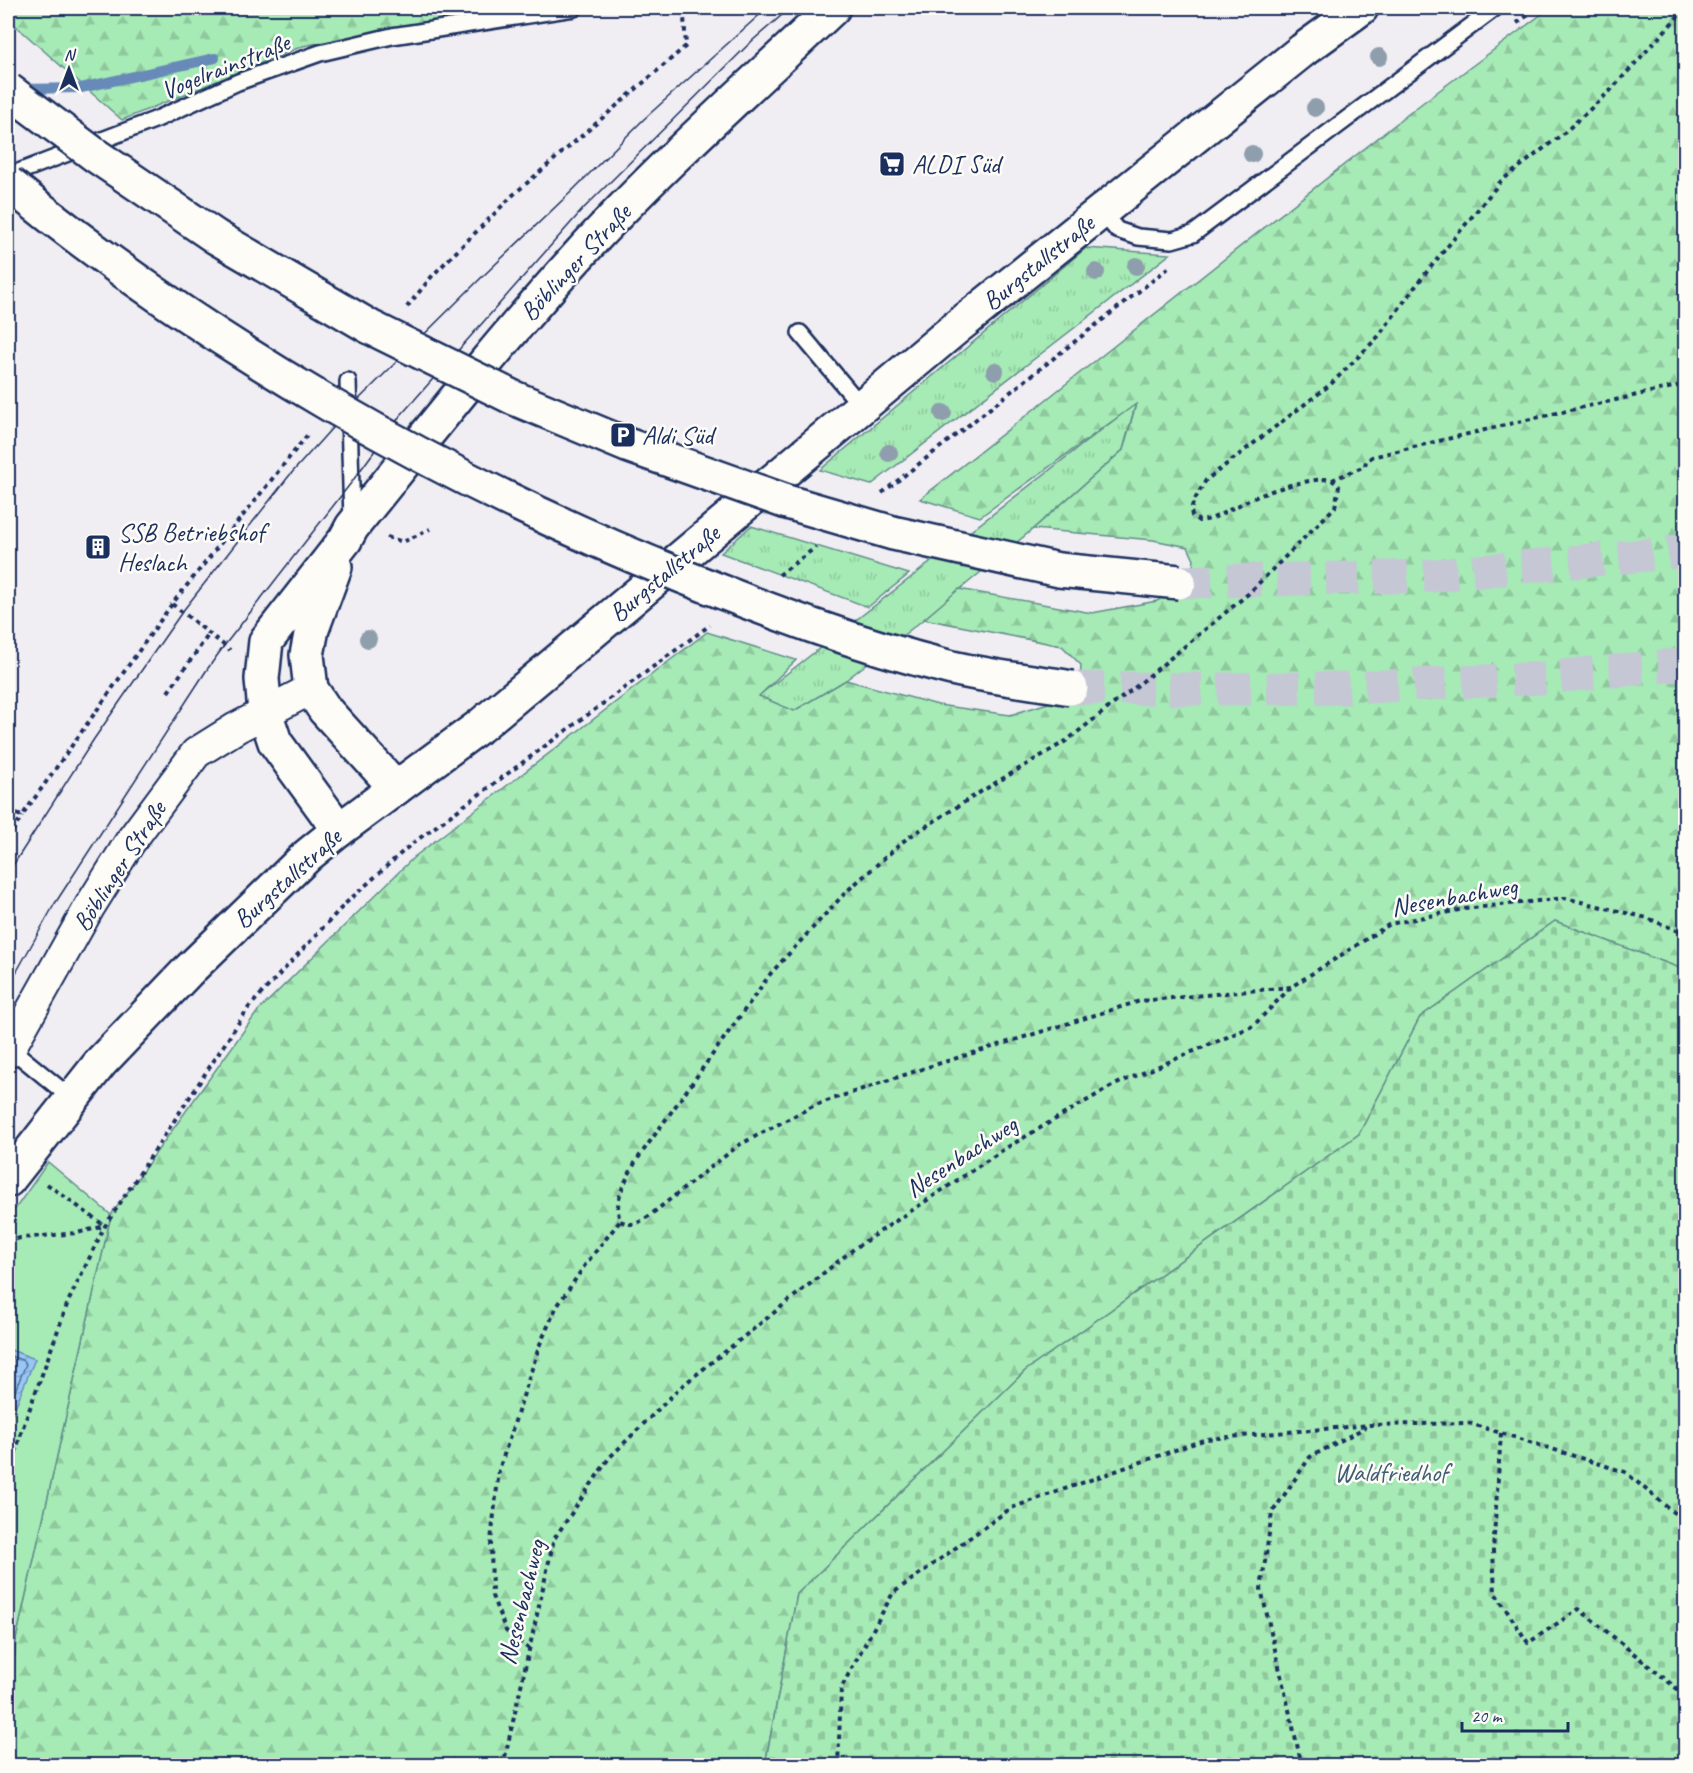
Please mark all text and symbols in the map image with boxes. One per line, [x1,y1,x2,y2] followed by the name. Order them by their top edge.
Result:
[156,25,297,107] street label: Vogelrainstraße
[39,39,99,99] north arrow
[64,45,77,65] text: N
[912,148,1004,181] place label: ALDI Süd
[877,149,907,179] supermarket icon: ALDI Süd
[513,195,640,328] street label: Böblinger Straße
[976,206,1103,318] street label: Burgstallstraße
[642,419,717,452] place label: Aldi Süd
[608,420,638,450] parking icon: Aldi Süd
[118,516,271,579] place label: SSB Betriebshof Heslach
[602,516,728,629] street label: Burgstallstraße
[83,532,113,562] building icon: SSB Betriebshof Heslach
[65,793,175,937] street label: Böblinger Straße
[226,819,350,936] street label: Burgstallstraße
[1388,869,1521,924] street label: Nesenbachweg
[899,1107,1025,1205] street label: Nesenbachweg
[1334,1456,1453,1489] park label: Waldfriedhof
[490,1535,553,1668] street label: Nesenbachweg
[1462,1695,1568,1733] scale bar
[1471,1705,1504,1727] text: 20 m

